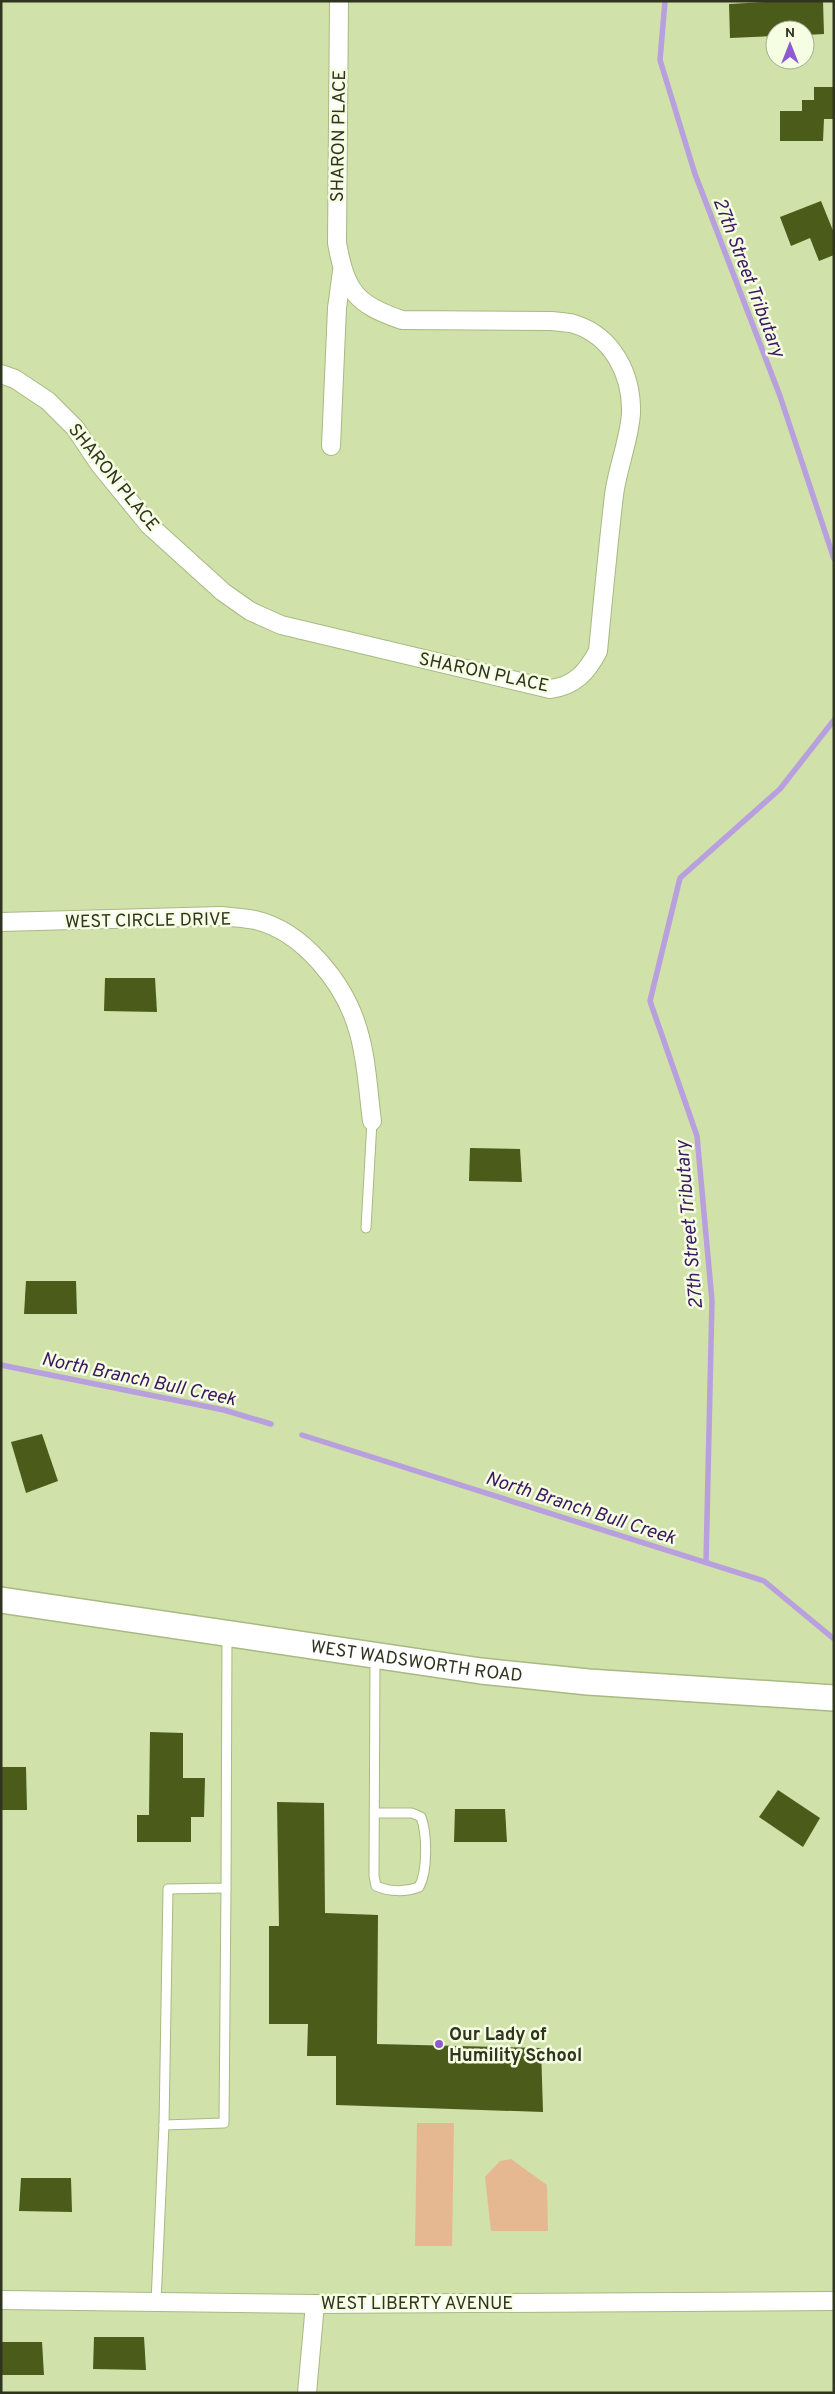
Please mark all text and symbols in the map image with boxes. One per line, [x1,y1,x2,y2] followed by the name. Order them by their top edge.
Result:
[765,20,815,70] north arrow
[785,25,795,42] text: N
[327,70,352,202] street label: SHARON PLACE
[707,194,790,362] water label: 27th Street Tributary
[62,419,163,537] street label: SHARON PLACE
[417,648,551,698] street label: SHARON PLACE
[65,909,231,934] street label: WEST CIRCLE DRIVE
[671,1138,709,1310] water label: 27th Street Tributary
[39,1348,238,1412] water label: North Branch Bull Creek
[482,1467,679,1551] water label: North Branch Bull Creek
[309,1636,524,1688] street label: WEST WADSWORTH ROAD
[449,2024,582,2068] place label: Our Lady of Humility School
[433,2038,445,2050] marker: Our Lady of Humility School
[321,2293,513,2316] street label: WEST LIBERTY AVENUE

